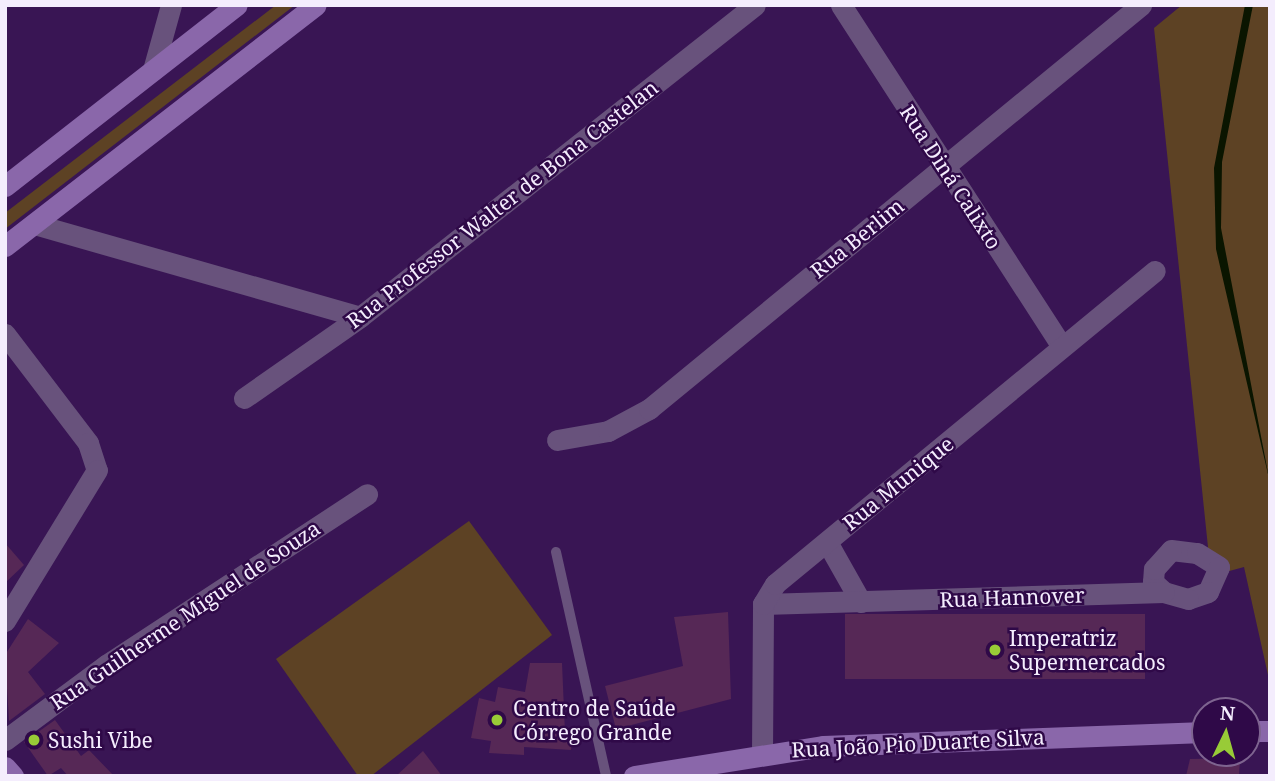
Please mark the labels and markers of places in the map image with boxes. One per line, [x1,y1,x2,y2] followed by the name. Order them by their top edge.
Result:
[1009,625,1165,675] place label: Imperatriz Supermercados
[987,642,1003,658] marker: Imperatriz Supermercados
[513,695,676,745] place label: Centro de Saúde Córrego Grande
[487,710,507,730] marker: Centro de Saúde Córrego Grande
[48,727,153,753] place label: Sushi Vibe
[26,732,42,748] marker: Sushi Vibe

